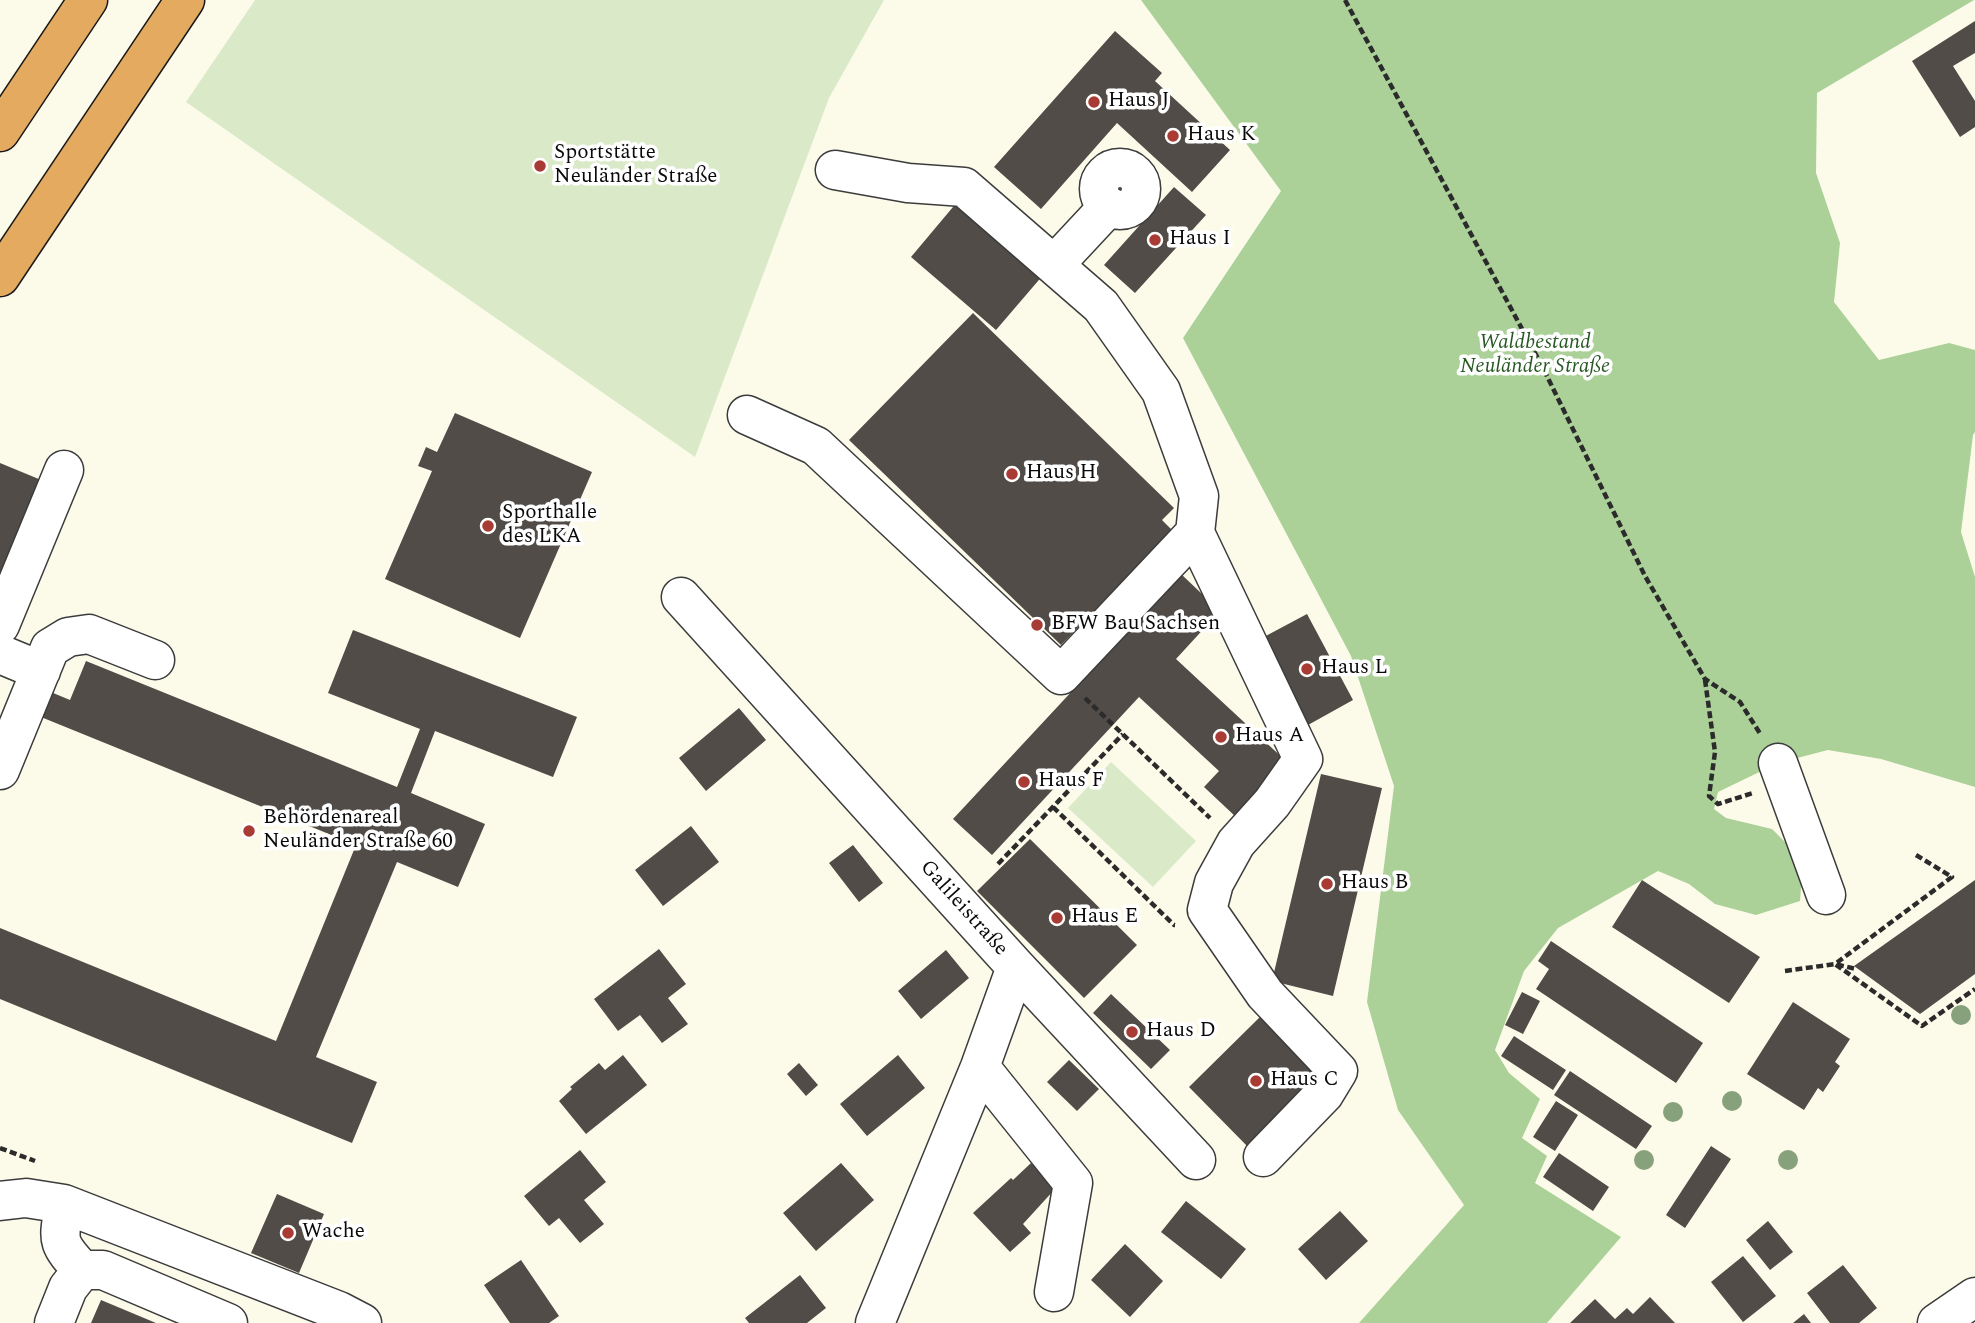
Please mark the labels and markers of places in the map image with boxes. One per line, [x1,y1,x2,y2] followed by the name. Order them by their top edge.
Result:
[1108,89,1170,115] place label: Haus J
[1086,94,1102,110] marker: Haus J
[1187,123,1255,149] place label: Haus K
[1165,128,1181,144] marker: Haus K
[554,141,718,191] place label: Sportstätte Neuländer Straße
[532,158,548,174] marker: Sportstätte Neuländer Straße
[1169,227,1231,253] place label: Haus I
[1147,232,1163,248] marker: Haus I
[1026,461,1096,487] place label: Haus H
[1004,466,1020,482] marker: Haus H
[502,501,597,551] place label: Sporthalle des LKA
[480,518,496,534] marker: Sporthalle des LKA
[1051,612,1220,638] place label: BFW Bau Sachsen
[1029,617,1045,633] marker: BFW Bau Sachsen
[1321,656,1388,682] place label: Haus L
[1299,661,1315,677] marker: Haus L
[1235,724,1304,750] place label: Haus A
[1213,729,1229,745] marker: Haus A
[1038,769,1104,795] place label: Haus F
[1016,774,1032,790] marker: Haus F
[263,806,453,856] place label: Behördenareal Neuländer Straße 60
[241,823,257,839] marker: Behördenareal Neuländer Straße 60
[1341,871,1408,897] place label: Haus B
[1319,876,1335,892] marker: Haus B
[1071,905,1138,931] place label: Haus E
[1049,910,1065,926] marker: Haus E
[1146,1019,1216,1045] place label: Haus D
[1124,1024,1140,1040] marker: Haus D
[1270,1068,1339,1094] place label: Haus C
[1248,1073,1264,1089] marker: Haus C
[302,1220,365,1246] place label: Wache
[280,1225,296,1241] marker: Wache

